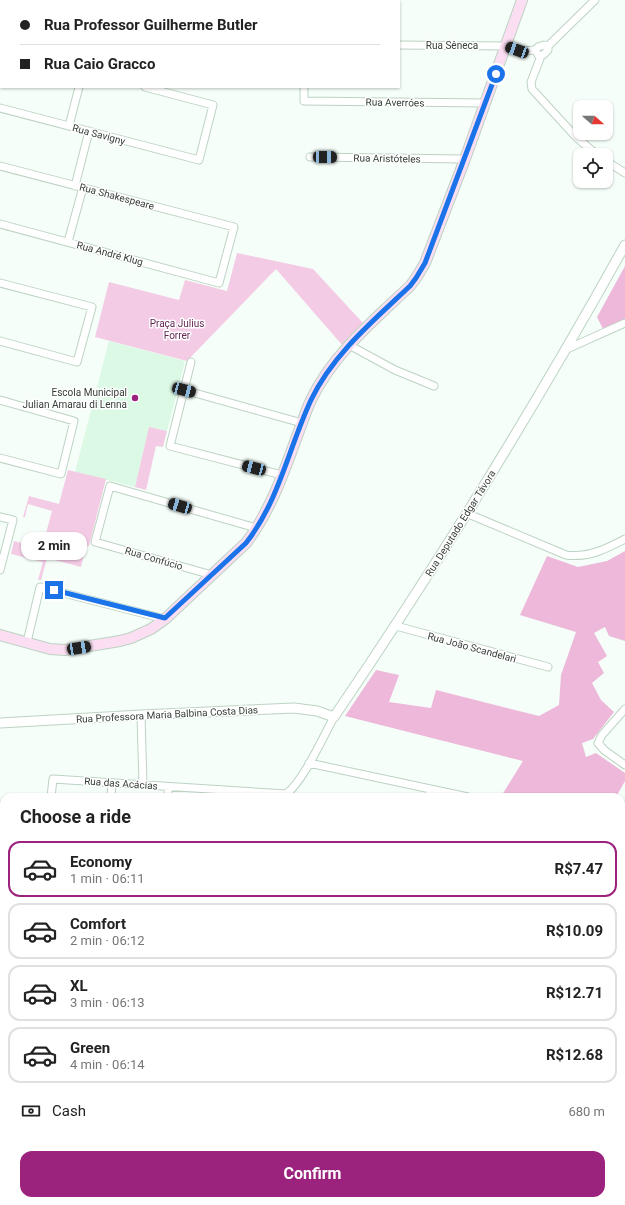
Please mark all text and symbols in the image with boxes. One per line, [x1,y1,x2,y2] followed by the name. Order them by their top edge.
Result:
[44,16,258,34] text: Rua Professor Guilherme Butler
[426,40,478,51] street label: Rua Sêneca
[504,40,530,60] car
[44,55,155,73] text: Rua Caio Gracco
[487,65,505,83] route start
[365,96,424,109] street label: Rua Averróes
[573,100,613,140] north arrow
[573,100,613,188] map controls
[71,122,127,147] street label: Rua Savigny
[573,148,613,188] button: locate
[313,151,337,163] car
[353,152,421,165] street label: Rua Aristóteles
[78,181,155,212] street label: Rua Shakespeare
[76,239,144,268] street label: Rua André Klug
[150,318,204,341] park label: Praça Julius Forrer
[171,381,197,399] car
[23,387,127,410] place label: Escola Municipal Julian Amarau di Lenna
[130,393,140,403] marker: Escola Municipal Julian Amarau di Lenna
[241,459,267,477] car
[423,468,498,578] street label: Rua Deputado Edgar Távora
[167,497,193,515] car
[21,532,87,560] callout: 2 min
[38,538,70,553] text: 2 min
[124,545,184,572] street label: Rua Confúcio
[45,581,63,599] route end
[426,630,517,665] street label: Rua João Scandelari
[66,640,92,656] car
[76,704,258,725] street label: Rua Professora Maria Balbina Costa Dias
[84,775,158,792] street label: Rua das Acácias
[20,806,131,827] text: Choose a ride
[22,851,58,887] icon: car
[70,853,132,871] text: Economy
[555,860,603,878] text: R$7.47
[70,871,145,886] text: 1 min · 06:11
[22,913,58,949] icon: car
[70,915,126,933] text: Comfort
[546,922,603,940] text: R$10.09
[70,933,145,948] text: 2 min · 06:12
[22,975,58,1011] icon: car
[70,977,88,995] text: XL
[546,984,603,1002] text: R$12.71
[70,995,145,1010] text: 3 min · 06:13
[22,1037,58,1073] icon: car
[70,1039,110,1057] text: Green
[546,1046,603,1064] text: R$12.68
[70,1057,145,1072] text: 4 min · 06:14
[20,1100,42,1122] icon: cash
[52,1102,86,1120] text: Cash
[568,1104,605,1119] text: 680 m
[20,1151,605,1197] button: Confirm

